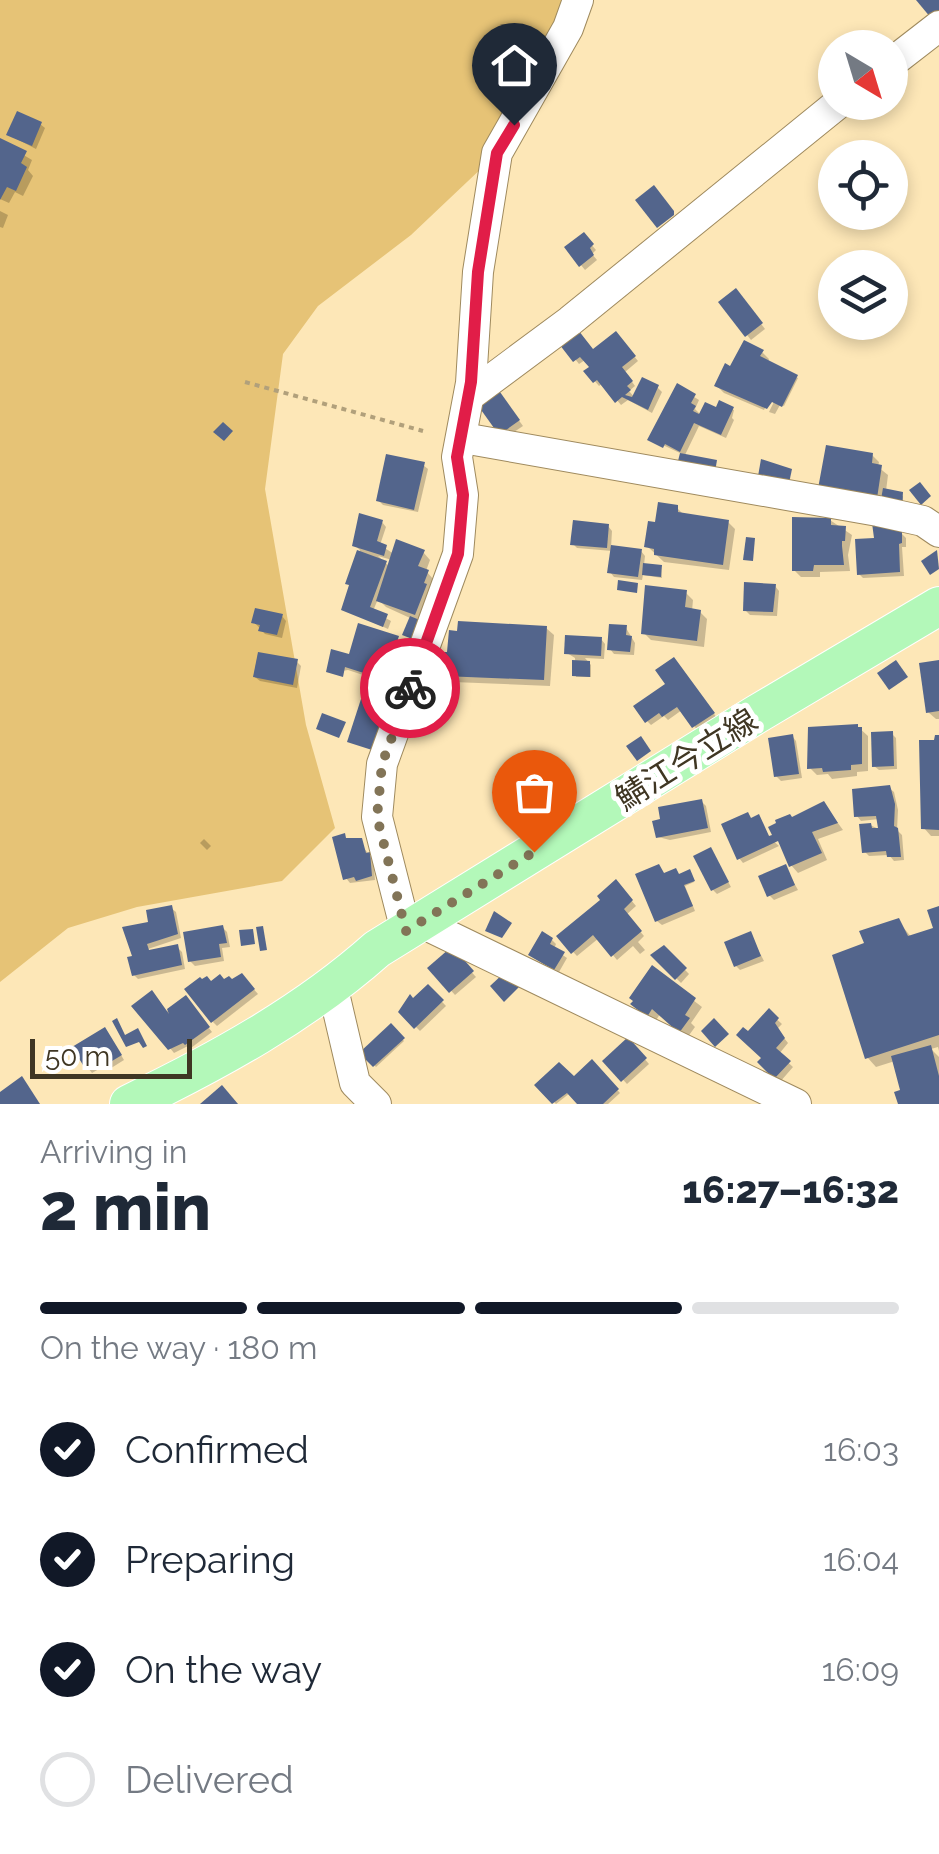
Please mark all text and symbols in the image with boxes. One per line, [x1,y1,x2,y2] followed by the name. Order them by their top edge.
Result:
[472,23,557,126] pin
[818,30,908,120] north arrow
[818,30,908,340] map controls
[487,38,542,93] icon: home
[818,140,908,230] button: locate
[818,250,908,340] button: layers
[360,638,460,738] courier
[383,661,438,716] icon: bike
[608,701,764,817] street label: 鯖江今立線
[492,750,577,853] pin
[507,765,562,820] icon: bag
[30,1034,192,1078] scale bar
[45,1040,110,1073] text: 50 m
[40,1133,187,1170] text: Arriving in
[682,1167,899,1212] text: 16:27–16:32
[40,1169,211,1245] text: 2 min
[40,1329,317,1366] text: On the way · 180 m
[40,1422,95,1477] icon: check
[125,1427,309,1472] text: Confirmed
[823,1431,899,1468] text: 16:03
[40,1532,95,1587] icon: check
[125,1537,295,1582] text: Preparing
[823,1541,899,1578] text: 16:04
[40,1642,95,1697] icon: check
[125,1647,322,1692] text: On the way
[822,1651,899,1688] text: 16:09
[125,1757,294,1802] text: Delivered

